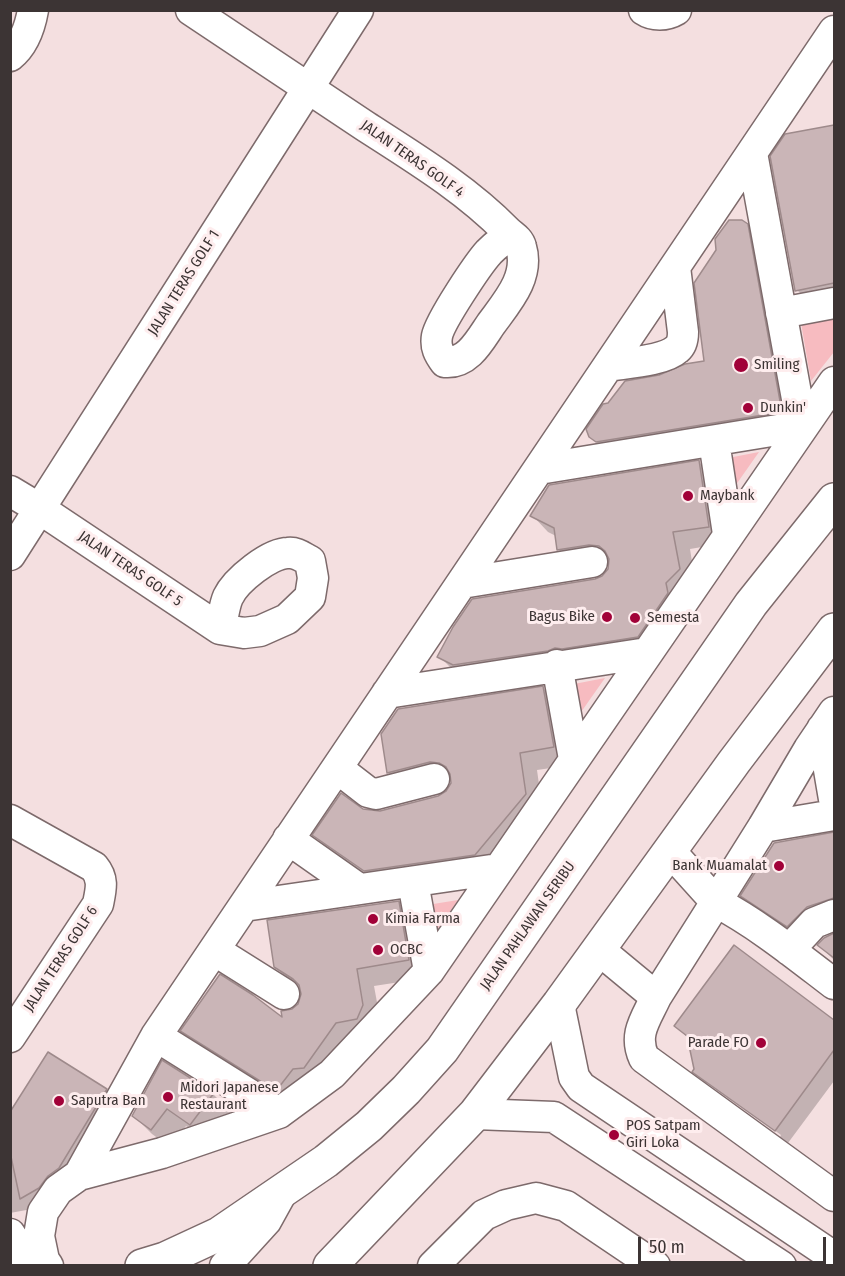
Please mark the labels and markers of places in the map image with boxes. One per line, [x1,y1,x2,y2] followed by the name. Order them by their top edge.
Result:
[732,356,750,374] marker: Smiling
[754,356,799,374] place label: Smiling
[760,399,806,417] place label: Dunkin'
[741,401,755,415] marker: Dunkin'
[700,487,755,505] place label: Maybank
[681,489,695,503] marker: Maybank
[529,608,595,626] place label: Bagus Bike
[647,609,699,627] place label: Semesta
[600,610,614,624] marker: Bagus Bike
[628,611,642,625] marker: Semesta
[672,857,767,875] place label: Bank Muamalat
[772,859,786,873] marker: Bank Muamalat
[385,910,460,928] place label: Kimia Farma
[366,912,380,926] marker: Kimia Farma
[390,941,423,959] place label: OCBC
[371,943,385,957] marker: OCBC
[688,1034,749,1052] place label: Parade FO
[754,1036,768,1050] marker: Parade FO
[180,1079,279,1114] place label: Midori Japanese Restaurant
[161,1090,175,1104] marker: Midori Japanese Restaurant
[71,1092,146,1110] place label: Saputra Ban
[52,1094,66,1108] marker: Saputra Ban
[626,1117,701,1152] place label: POS Satpam Giri Loka
[607,1128,621,1142] marker: POS Satpam Giri Loka

